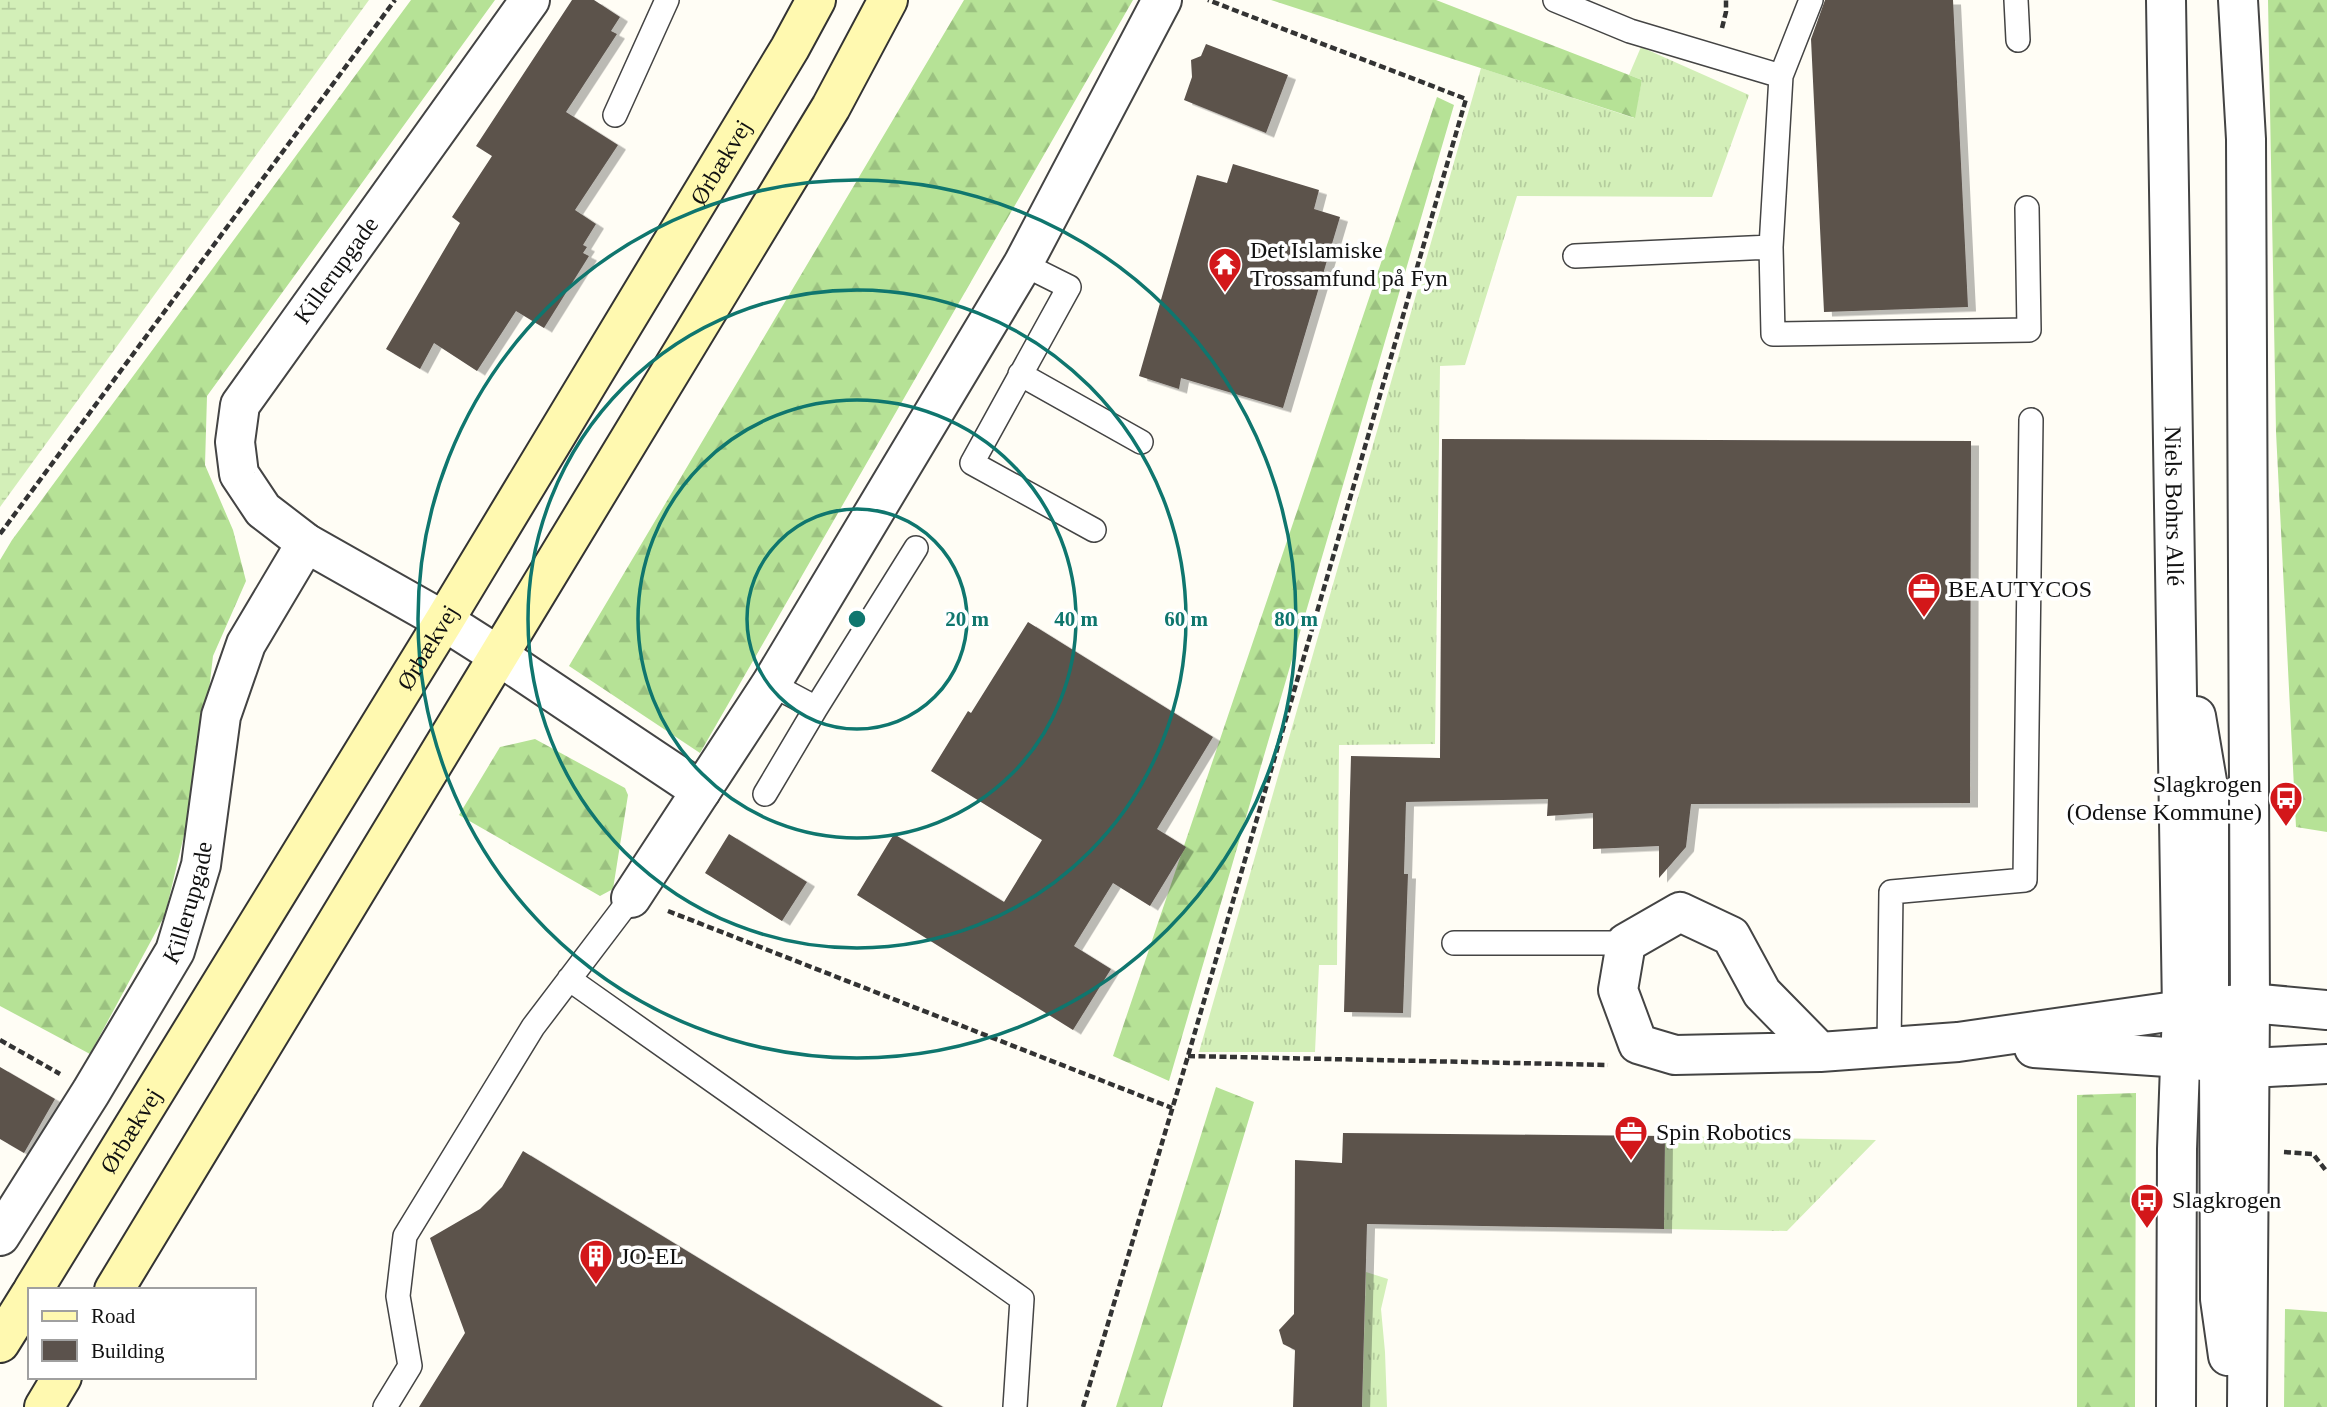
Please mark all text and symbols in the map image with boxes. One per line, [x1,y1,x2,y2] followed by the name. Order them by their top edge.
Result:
[685,115,757,210] street label: Ørbækvej
[289,212,383,328] street label: Killerupgade
[1250,237,1448,291] place label: Det Islamiske Trossamfund på Fyn
[1206,245,1244,294] temple icon: Det Islamiske Trossamfund på Fyn
[2160,426,2188,586] street label: Niels Bohrs Allé
[1905,570,1943,619] office icon: BEAUTYCOS
[1948,576,2092,602] place label: BEAUTYCOS
[392,600,463,695] street label: Ørbækvej
[845,607,869,631] centre of rings
[945,607,989,631] text: 20 m
[1054,607,1098,631] text: 40 m
[1164,607,1208,631] text: 60 m
[1274,607,1318,631] text: 80 m
[2067,771,2262,825] place label: Slagkrogen (Odense Kommune)
[2267,779,2305,828] bus stop icon: Slagkrogen (Odense Kommune)
[158,840,217,968] street label: Killerupgade
[95,1084,167,1178] street label: Ørbækvej
[1612,1113,1650,1162] office icon: Spin Robotics
[1656,1119,1791,1145] place label: Spin Robotics
[2128,1181,2166,1230] bus stop icon: Slagkrogen
[2172,1187,2281,1213] place label: Slagkrogen
[577,1237,615,1286] building icon: JO-EL
[620,1243,684,1269] place label: JO-EL
[28,1288,256,1379] legend
[91,1304,136,1328] text: Road
[91,1339,165,1363] text: Building

